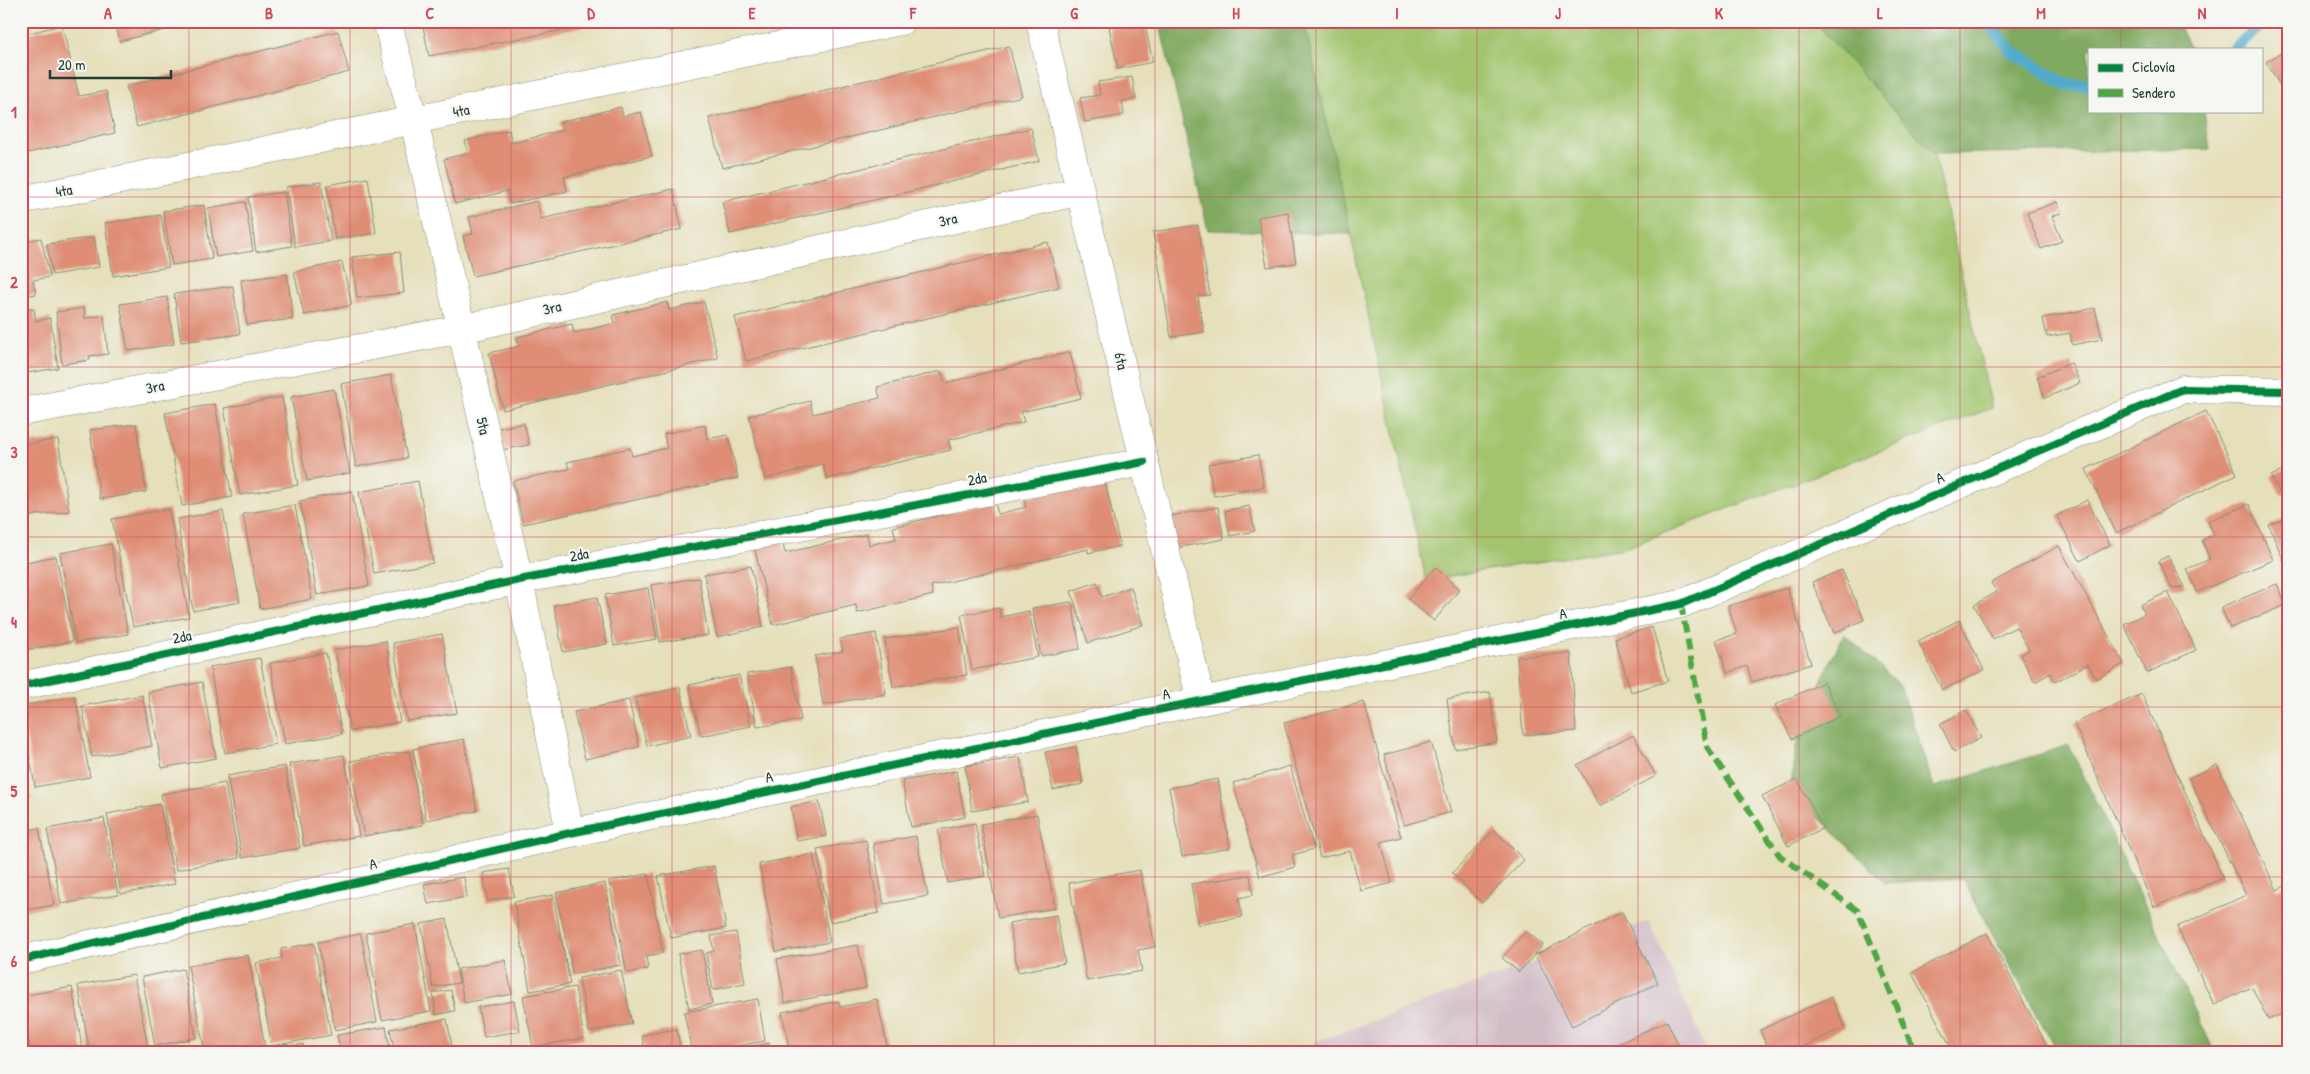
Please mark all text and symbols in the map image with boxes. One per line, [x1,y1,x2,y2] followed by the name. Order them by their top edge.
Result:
[104,2,112,24] text: A
[265,2,273,24] text: B
[426,2,435,24] text: C
[587,2,595,24] text: D
[748,2,756,24] text: E
[909,2,917,24] text: F
[1070,2,1078,24] text: G
[1232,2,1240,24] text: H
[1395,2,1399,24] text: I
[1555,2,1561,24] text: J
[1715,2,1724,24] text: K
[1877,2,1883,24] text: L
[2036,2,2046,24] text: M
[2198,2,2207,24] text: N
[50,48,171,80] scale bar
[2088,48,2262,112] legend
[58,54,85,75] text: 20 m
[2132,56,2175,77] text: Ciclovía
[2132,82,2175,103] text: Sendero
[451,98,471,123] street label: 4ta
[11,101,17,123] text: 1
[54,179,74,202] street label: 4ta
[937,207,959,232] street label: 3ra
[10,271,18,293] text: 2
[541,295,563,320] street label: 3ra
[1109,350,1134,372] street label: 6ta
[144,374,166,399] street label: 3ra
[471,415,496,437] street label: 5ta
[10,441,18,463] text: 3
[966,466,988,491] street label: 2da
[1932,466,1948,489] street label: A
[568,542,590,567] street label: 2da
[1557,602,1569,625] street label: A
[11,611,17,633] text: 4
[171,624,193,649] street label: 2da
[1160,682,1172,705] street label: A
[763,765,775,788] street label: A
[11,780,18,802] text: 5
[367,852,379,875] street label: A
[11,950,18,972] text: 6

